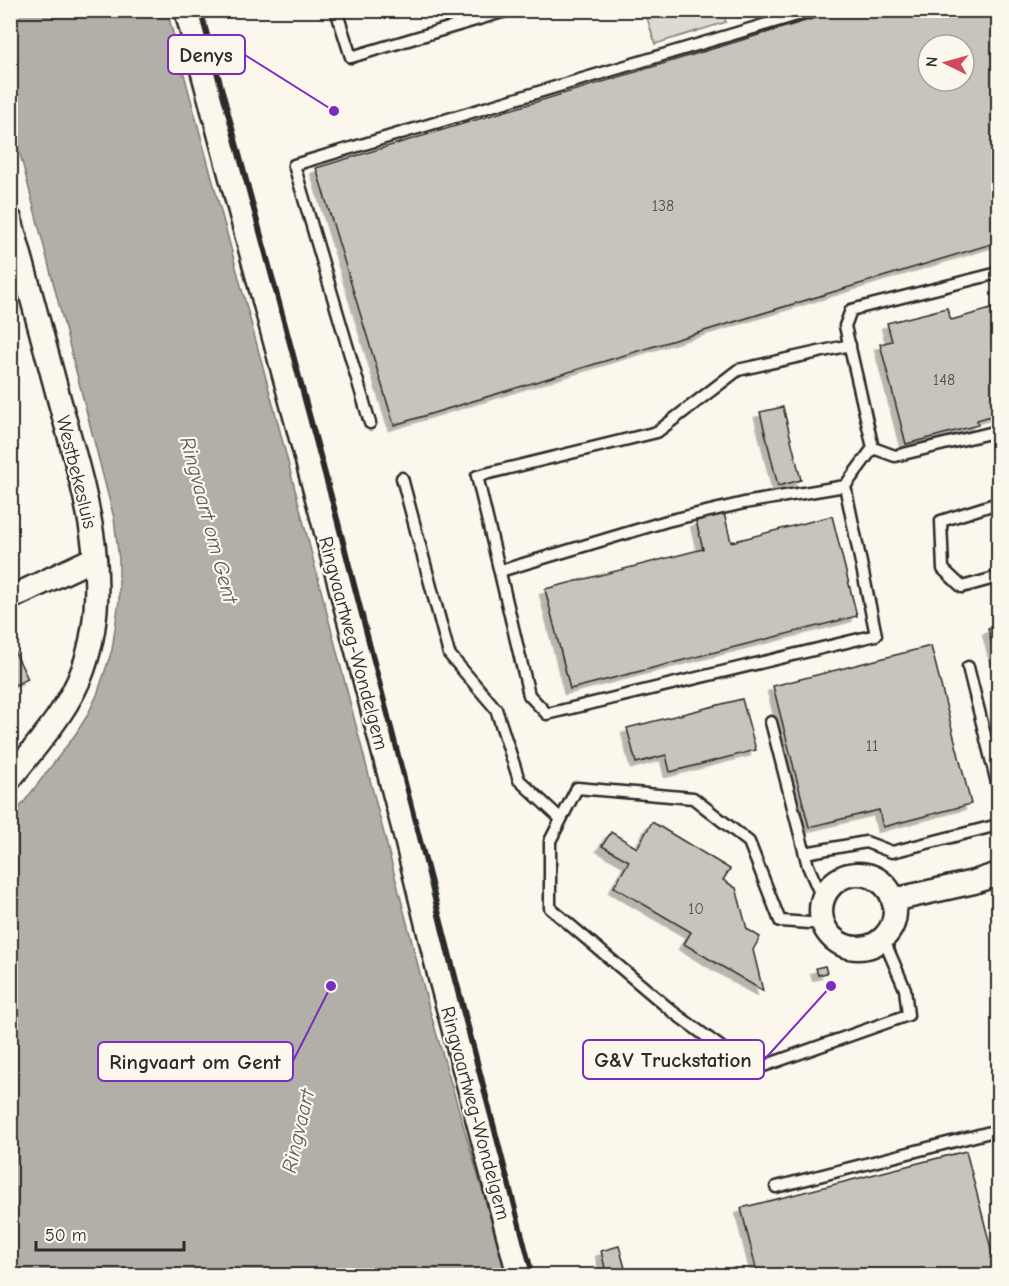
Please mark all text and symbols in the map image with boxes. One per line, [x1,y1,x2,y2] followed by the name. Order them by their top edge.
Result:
[916,33,976,93] north arrow
[168,35,245,74] callout: Denys
[179,43,233,67] text: Denys
[923,56,941,68] text: N
[652,197,674,215] house number: 138
[933,371,955,389] house number: 148
[51,413,102,531] street label: Westbekesluis
[175,434,243,607] water label: Ringvaart om Gent
[314,534,393,753] street label: Ringvaartweg-Wondelgem
[866,737,878,755] house number: 11
[688,900,704,918] house number: 10
[436,1004,515,1223] street label: Ringvaartweg-Wondelgem
[583,1040,764,1079] callout: G&V Truckstation
[98,1042,293,1081] callout: Ringvaart om Gent
[594,1048,752,1072] text: G&V Truckstation
[109,1050,282,1074] text: Ringvaart om Gent
[277,1085,320,1175] water label: Ringvaart
[36,1214,184,1252] scale bar
[45,1225,87,1246] text: 50 m

